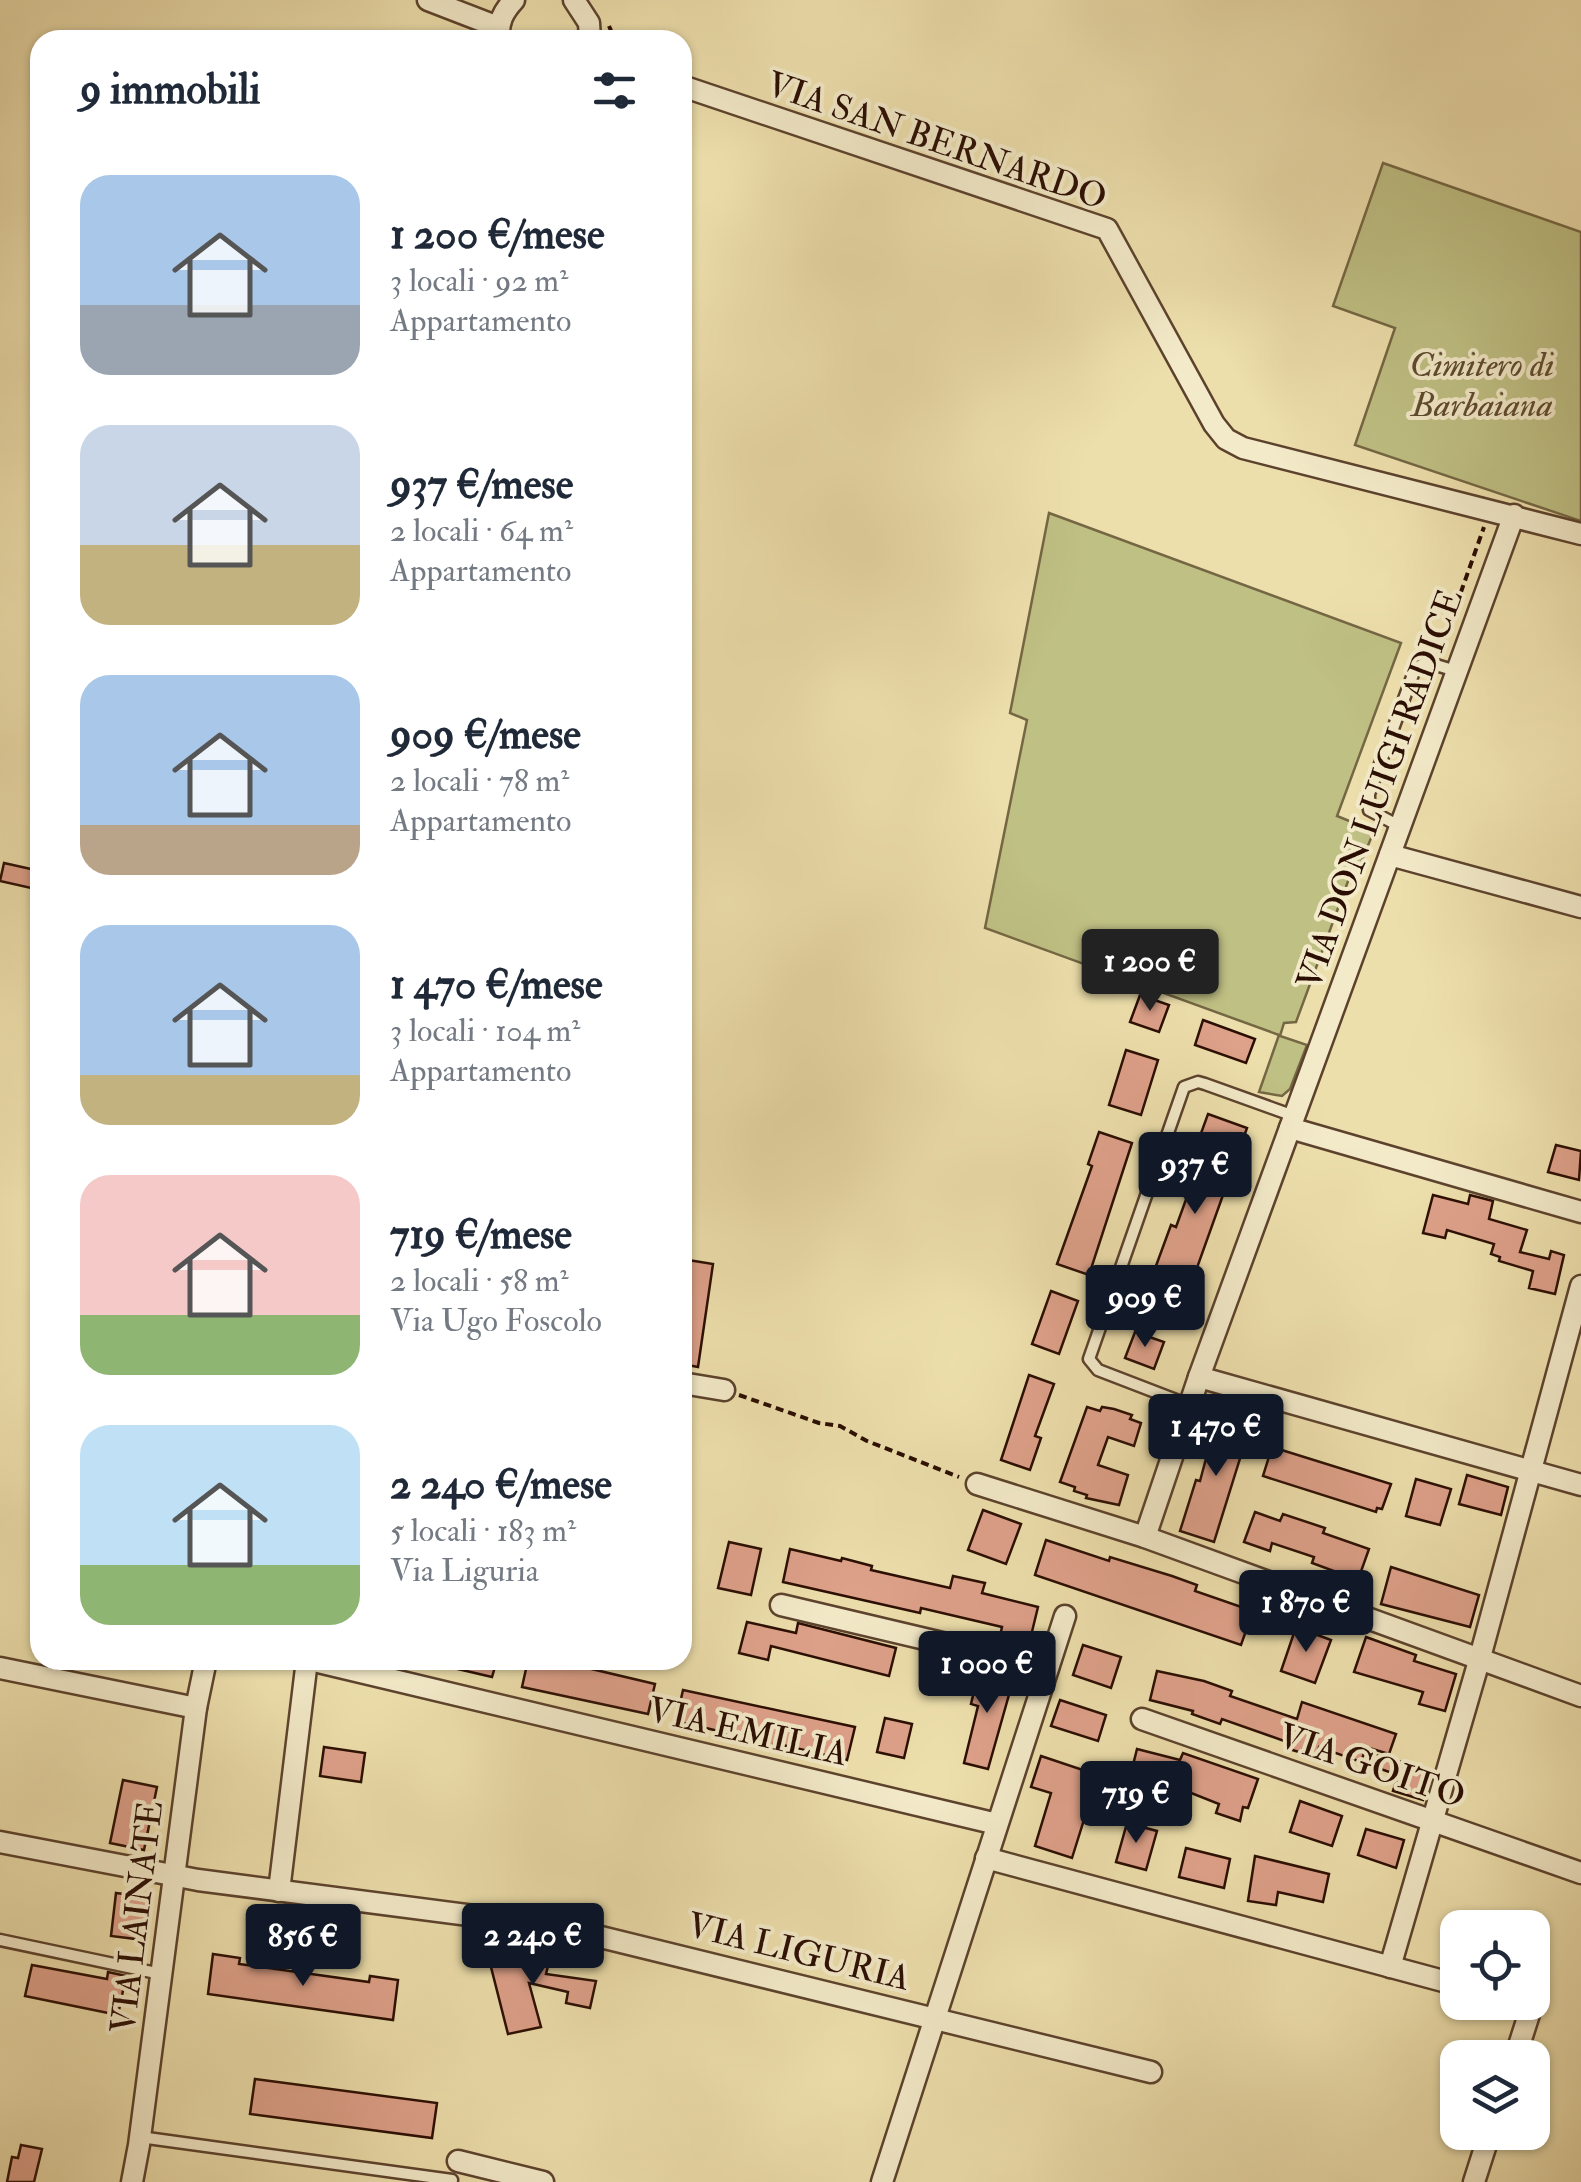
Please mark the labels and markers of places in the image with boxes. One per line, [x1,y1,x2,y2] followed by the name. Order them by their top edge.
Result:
[1058,929,1242,1014] pin: 1 200 €
[1125,1132,1265,1217] pin: 937 €
[1075,1265,1215,1350] pin: 909 €
[1124,1394,1308,1479] pin: 1 470 €
[1214,1570,1398,1655] pin: 1 870 €
[895,1631,1079,1716] pin: 1 000 €
[1066,1761,1206,1846] pin: 719 €
[441,1903,625,1988] pin: 2 240 €
[233,1904,373,1989] pin: 856 €

